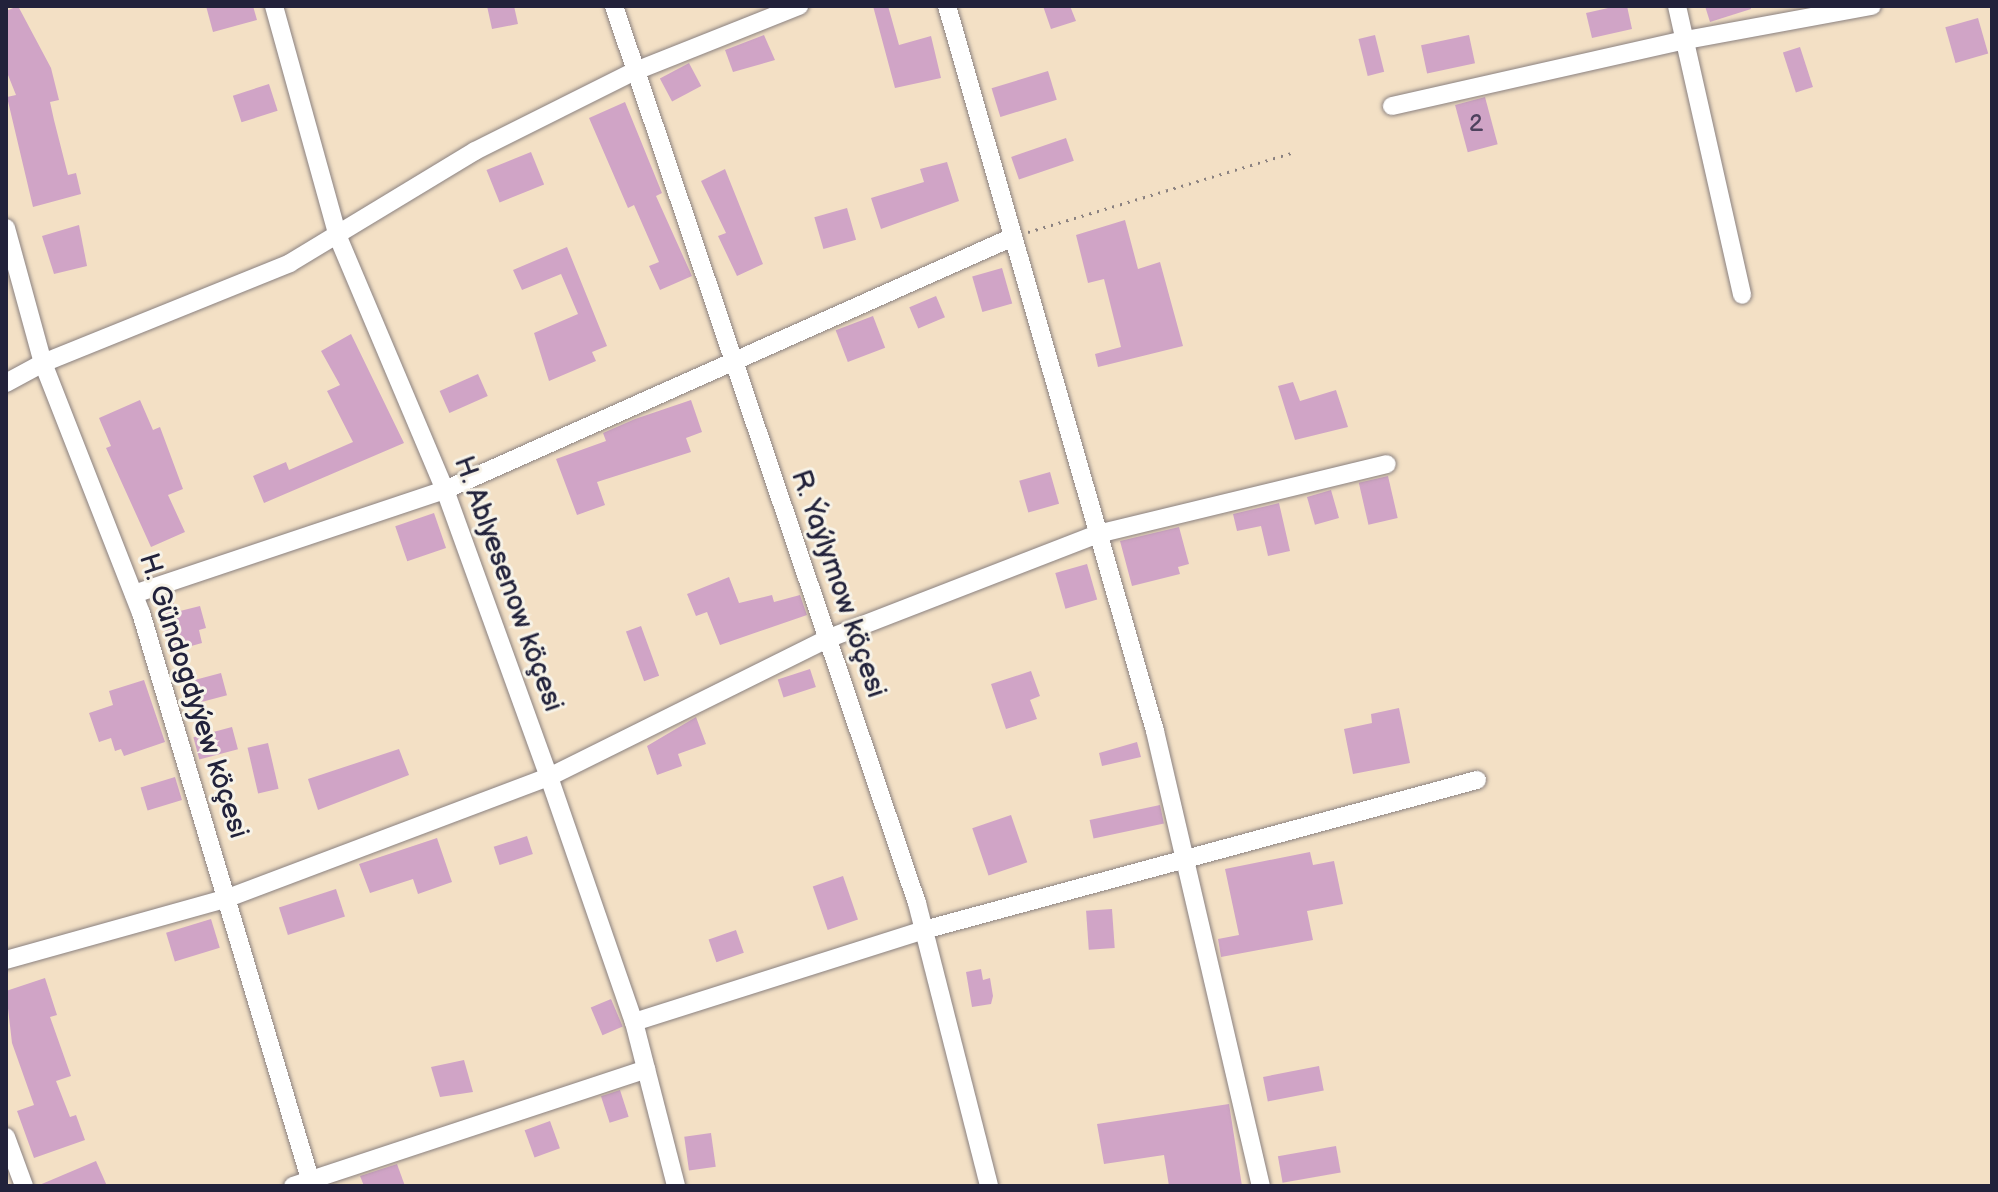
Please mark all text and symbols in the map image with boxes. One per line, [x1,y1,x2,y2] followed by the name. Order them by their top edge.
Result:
[1469,110,1483,138] house number: 2
[446,452,570,716] street label: H. Ablyesenow köçesi
[783,465,893,703] street label: R. Ýaýlymow köçesi
[131,549,255,843] street label: H. Gündogdyýew köçesi

